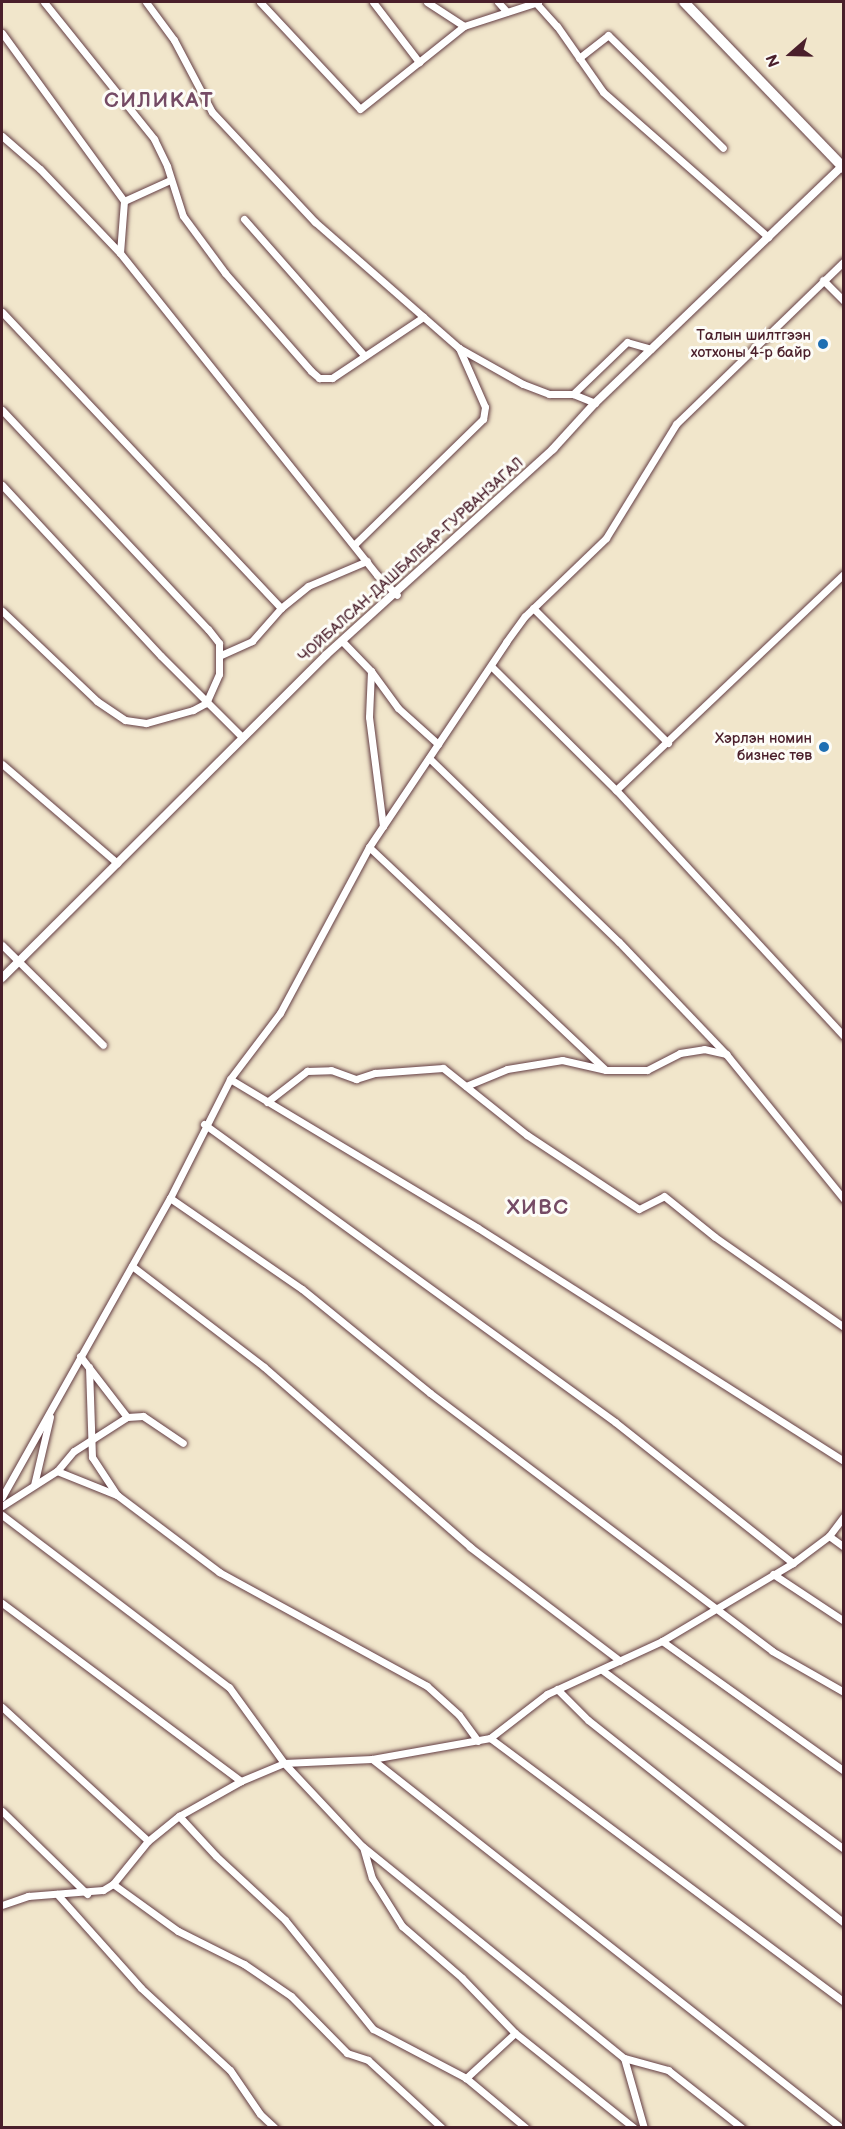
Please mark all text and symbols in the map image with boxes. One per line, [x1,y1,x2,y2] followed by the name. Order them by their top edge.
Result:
[761,24,821,84] north arrow
[763,51,785,69] text: N
[104,88,214,114] district label: СИЛИКАТ
[691,326,811,361] place label: Талын шилтгээн хотхоны 4-р байр
[816,337,830,351] marker: Талын шилтгээн хотхоны 4-р байр
[295,454,527,666] street label: ЧОЙБАЛСАН-ДАШБАЛБАР-ГУРВАНЗАГАЛ
[715,729,812,764] place label: Хэрлэн номин бизнес төв
[817,740,831,754] marker: Хэрлэн номин бизнес төв
[507,1195,569,1221] district label: ХИВС

